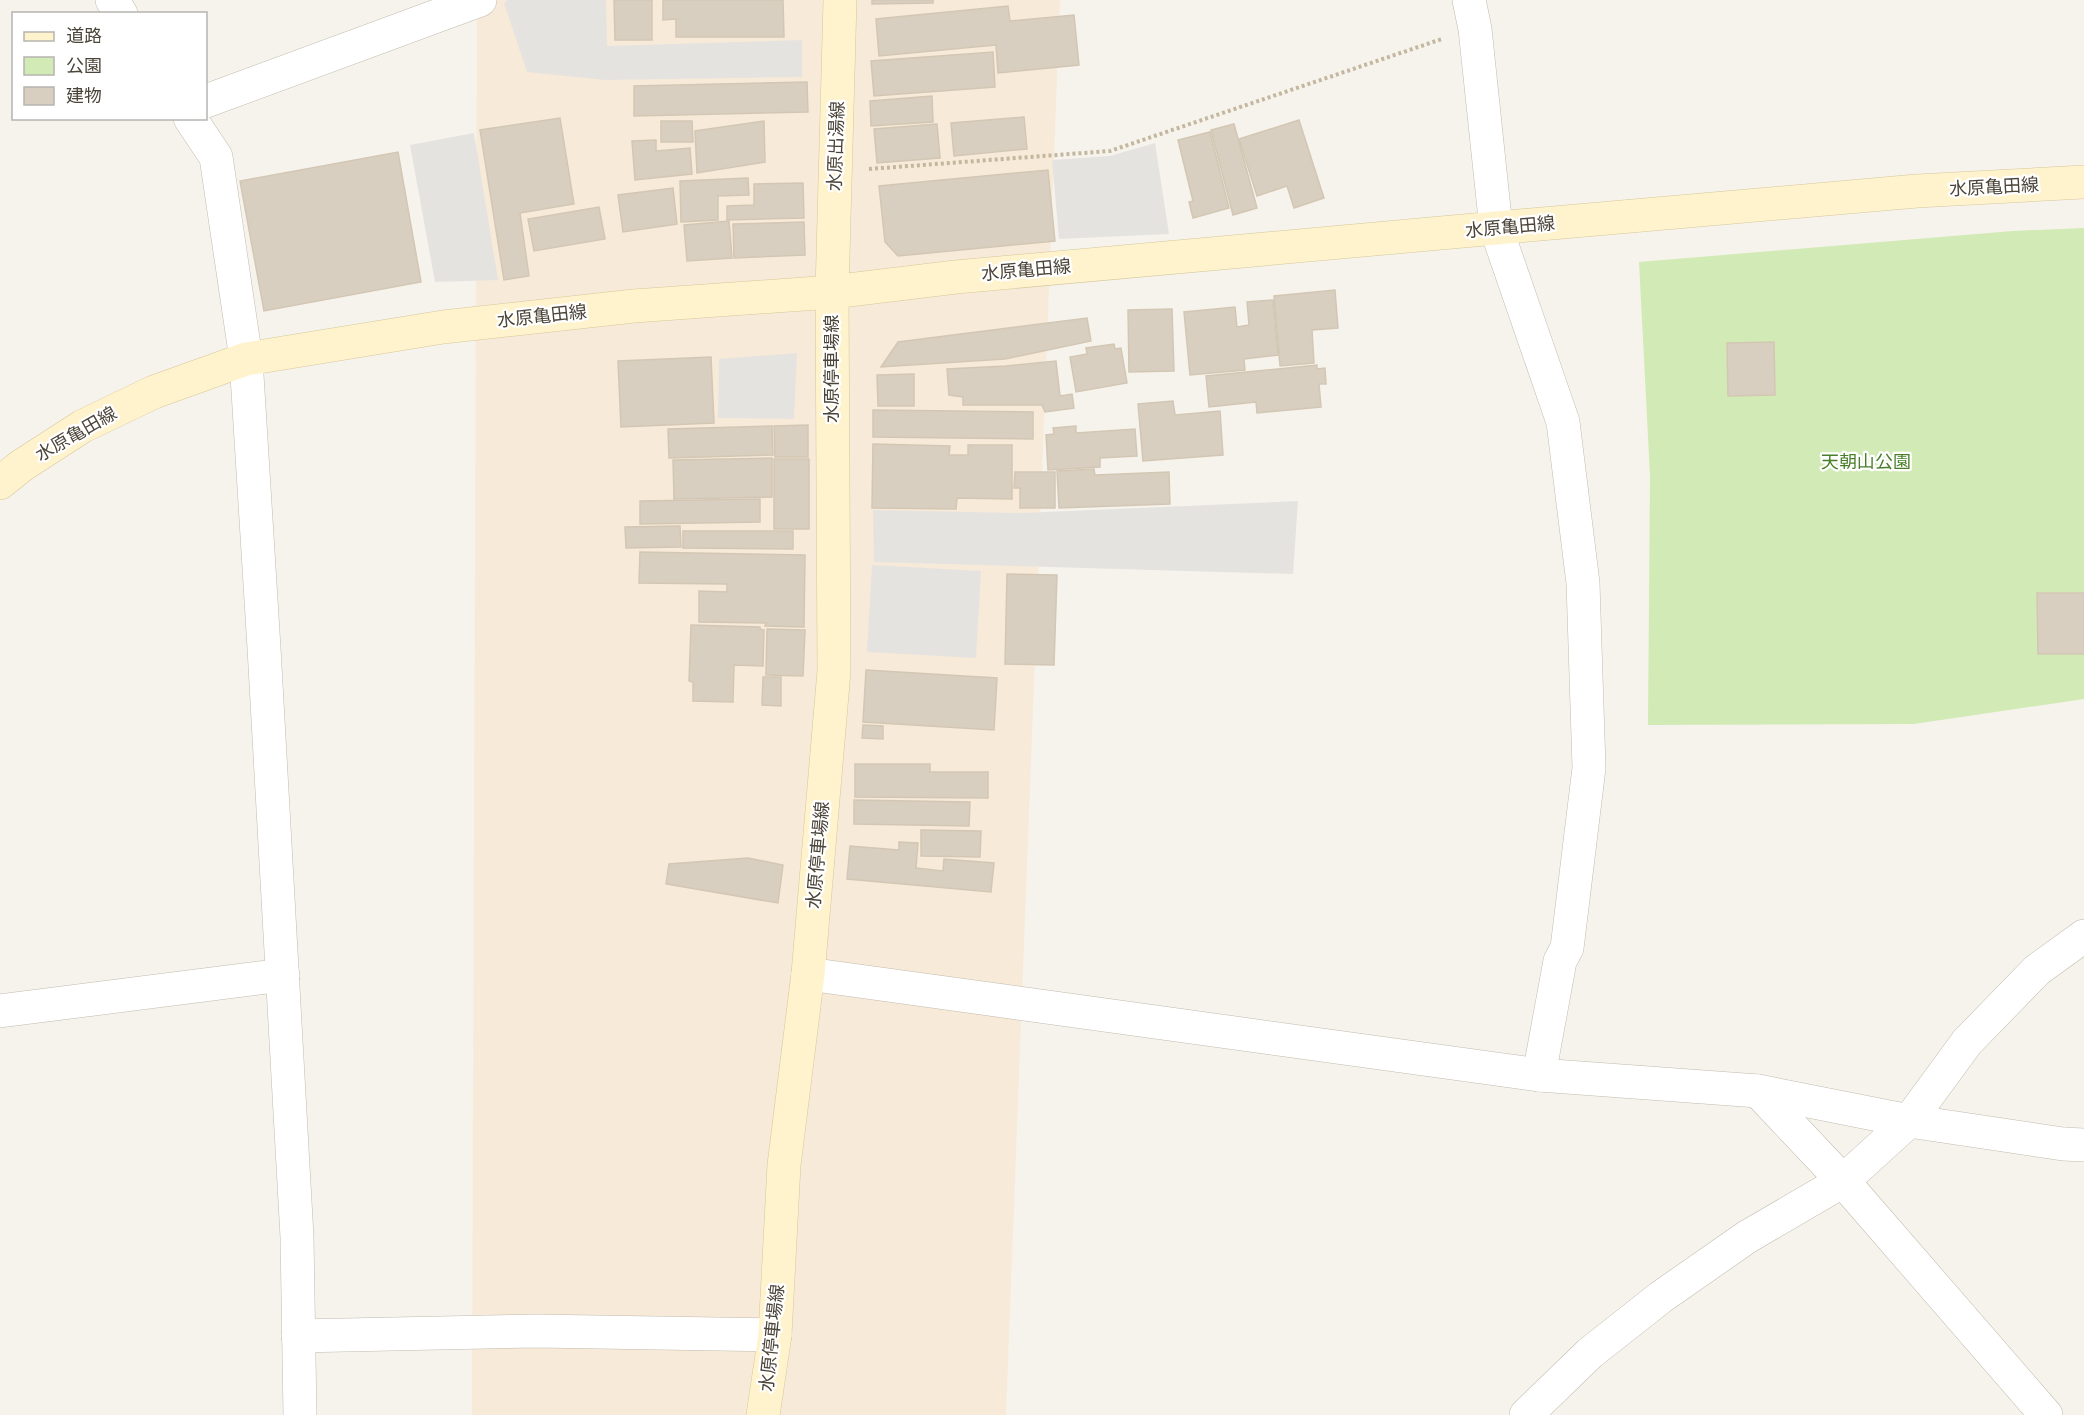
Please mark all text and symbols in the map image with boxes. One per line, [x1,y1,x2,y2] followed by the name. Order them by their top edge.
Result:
[12,12,207,120] legend
[66,25,102,46] text: 道路
[66,55,102,76] text: 公園
[66,85,102,106] text: 建物
[823,101,848,191] street label: 水原出湯線
[1948,174,2039,199] street label: 水原亀田線
[1464,212,1556,241] street label: 水原亀田線
[980,255,1072,284] street label: 水原亀田線
[496,300,588,331] street label: 水原亀田線
[821,315,842,423] street label: 水原停車場線
[32,402,120,465] street label: 水原亀田線
[1821,451,1911,472] park label: 天朝山公園
[802,800,833,910] street label: 水原停車場線
[755,1283,788,1393] street label: 水原停車場線

